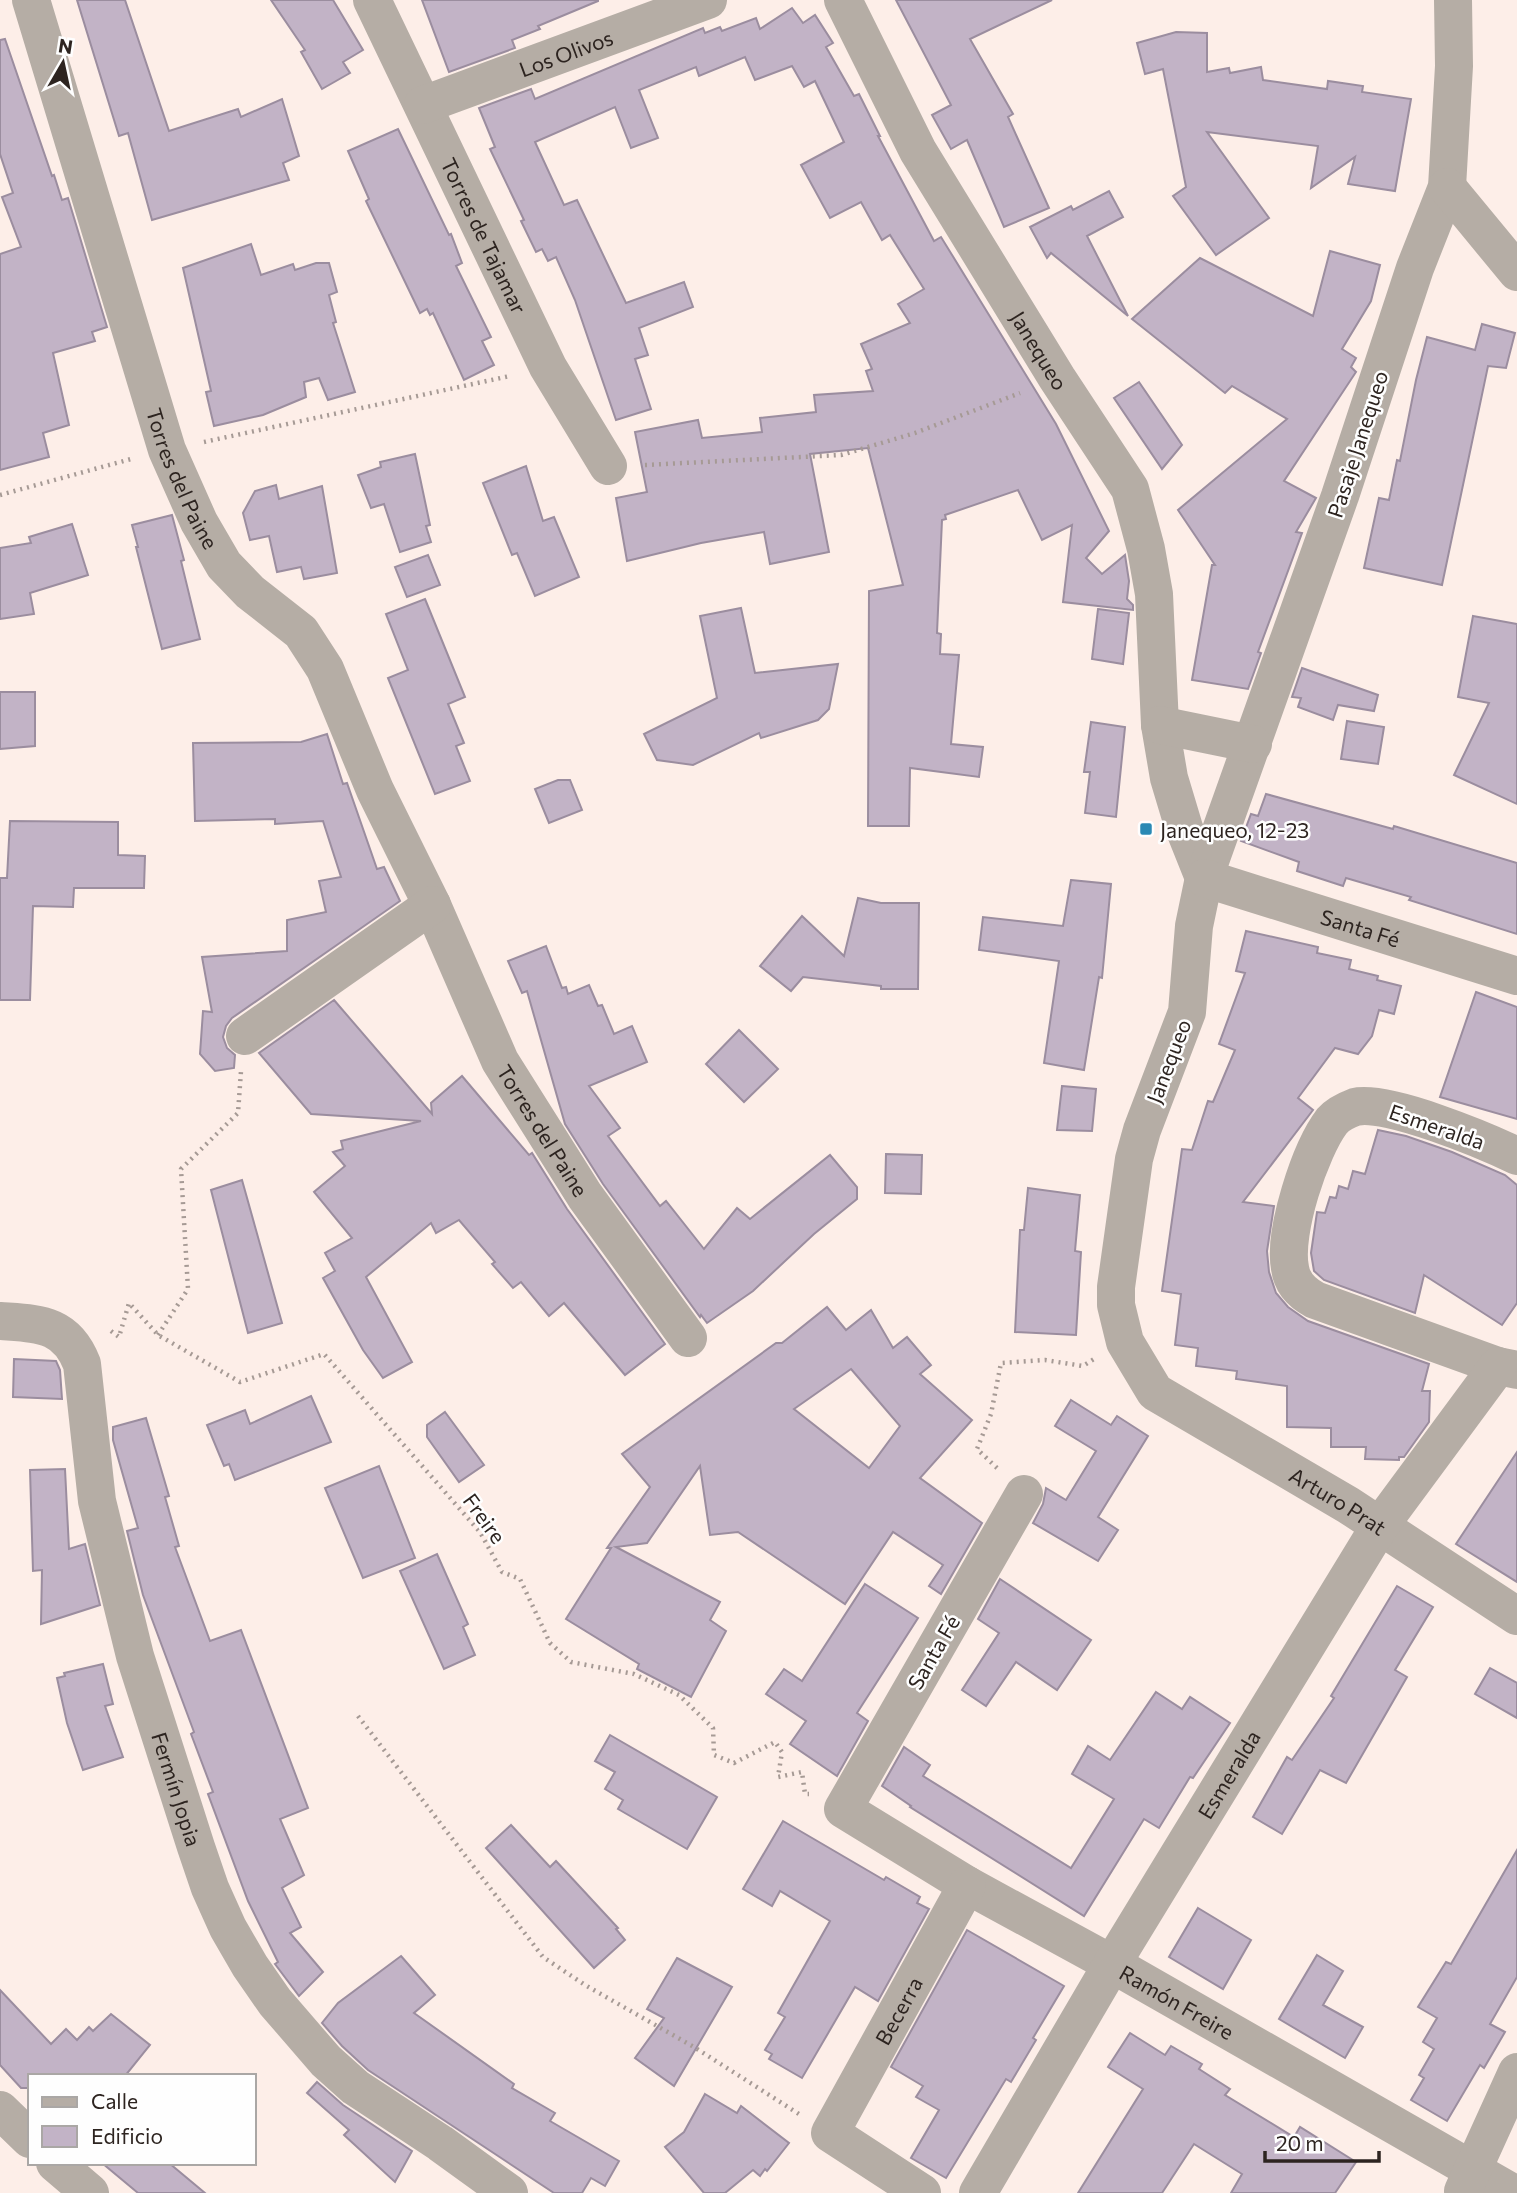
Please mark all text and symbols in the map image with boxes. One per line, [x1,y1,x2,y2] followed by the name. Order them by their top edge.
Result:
[515,24,616,81] street label: Los Olivos
[28,28,98,98] north arrow
[57,33,75,58] text: N
[437,154,533,317] street label: Torres de Tajamar
[1006,306,1074,394] street label: Janequeo
[1321,367,1393,521] street label: Pasaje Janequeo
[142,405,224,553] street label: Torres del Paine
[1160,817,1309,842] place label: Janequeo, 12-23
[1138,821,1154,837] marker: Janequeo, 12-23
[1318,903,1403,951] street label: Santa Fé
[1141,1016,1195,1106] street label: Janequeo
[493,1060,594,1200] street label: Torres del Paine
[1386,1098,1488,1154] street label: Esmeralda
[1285,1461,1391,1539] street label: Arturo Prat
[459,1488,511,1548] street label: Freire
[902,1610,964,1694] street label: Santa Fé
[1192,1725,1265,1823] street label: Esmeralda
[148,1729,207,1849] street label: Fermín Jopia
[1116,1959,1239,2044] street label: Ramón Freire
[869,1972,927,2049] street label: Becerra
[28,2074,256,2165] legend
[91,2088,138,2113] text: Calle
[1265,2120,1379,2164] scale bar
[91,2123,163,2148] text: Edificio
[1276,2130,1324,2155] text: 20 m

